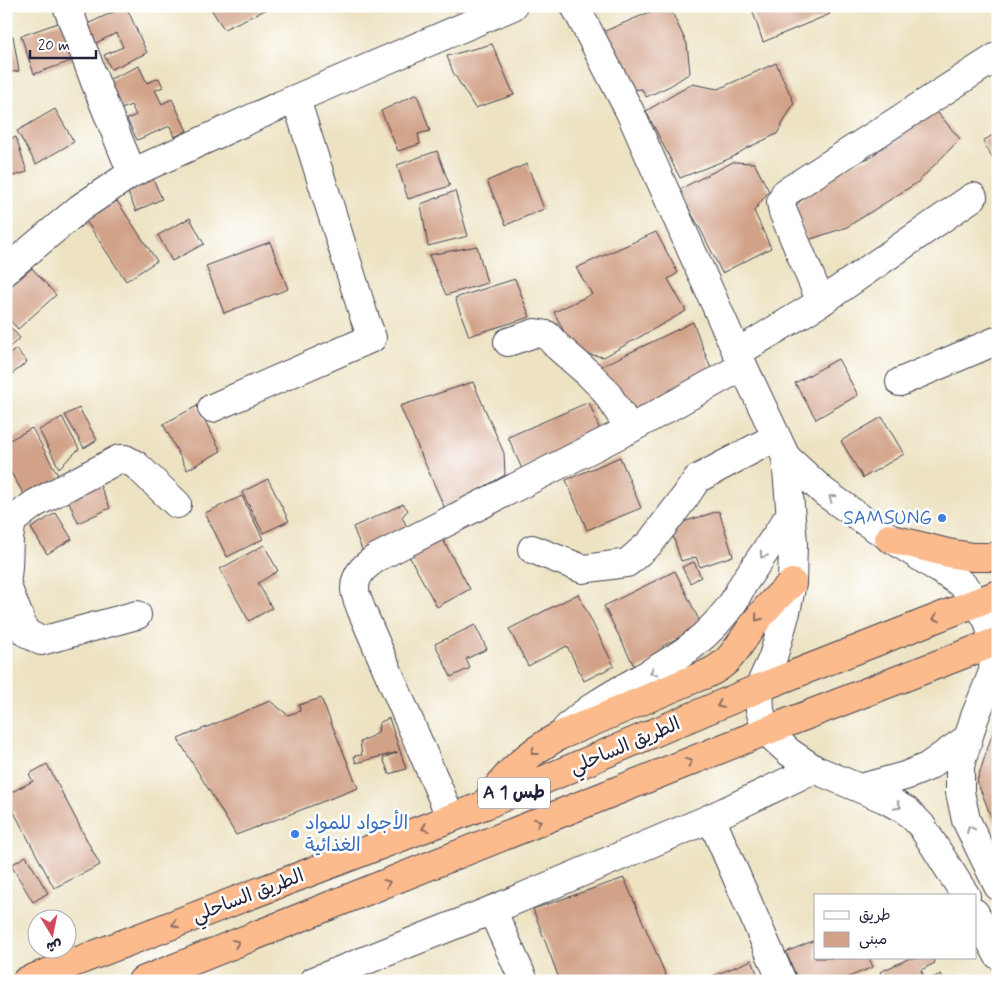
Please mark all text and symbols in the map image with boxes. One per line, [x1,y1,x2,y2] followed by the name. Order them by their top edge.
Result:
[30,28,96,60] scale bar
[38,36,70,56] text: 20 m
[828,495,838,504] one-way arrow
[843,506,932,531] place label: SAMSUNG
[936,512,948,524] marker: SAMSUNG
[760,549,769,559] one-way arrow
[756,612,764,621] one-way arrow
[932,612,941,622] one-way arrow
[650,666,659,676] one-way arrow
[716,698,725,709] one-way arrow
[566,711,685,783] street label: الطريق الساحلي
[531,746,540,754] one-way arrow
[684,758,693,768] one-way arrow
[478,778,550,808] road number: A 1 طس
[893,800,902,810] one-way arrow
[305,810,408,858] place label: الأجواد للمواد الغذائية
[533,818,542,829] one-way arrow
[421,822,430,832] one-way arrow
[966,825,977,834] one-way arrow
[289,828,301,840] marker: الأجواد للمواد الغذائية
[188,863,309,932] street label: الطريق الساحلي
[382,878,391,889] one-way arrow
[814,894,976,960] legend
[859,906,891,926] text: طريق
[28,910,78,960] north arrow
[171,918,180,928] one-way arrow
[859,930,887,950] text: مبنى
[45,936,63,956] text: ش
[231,939,240,949] one-way arrow

